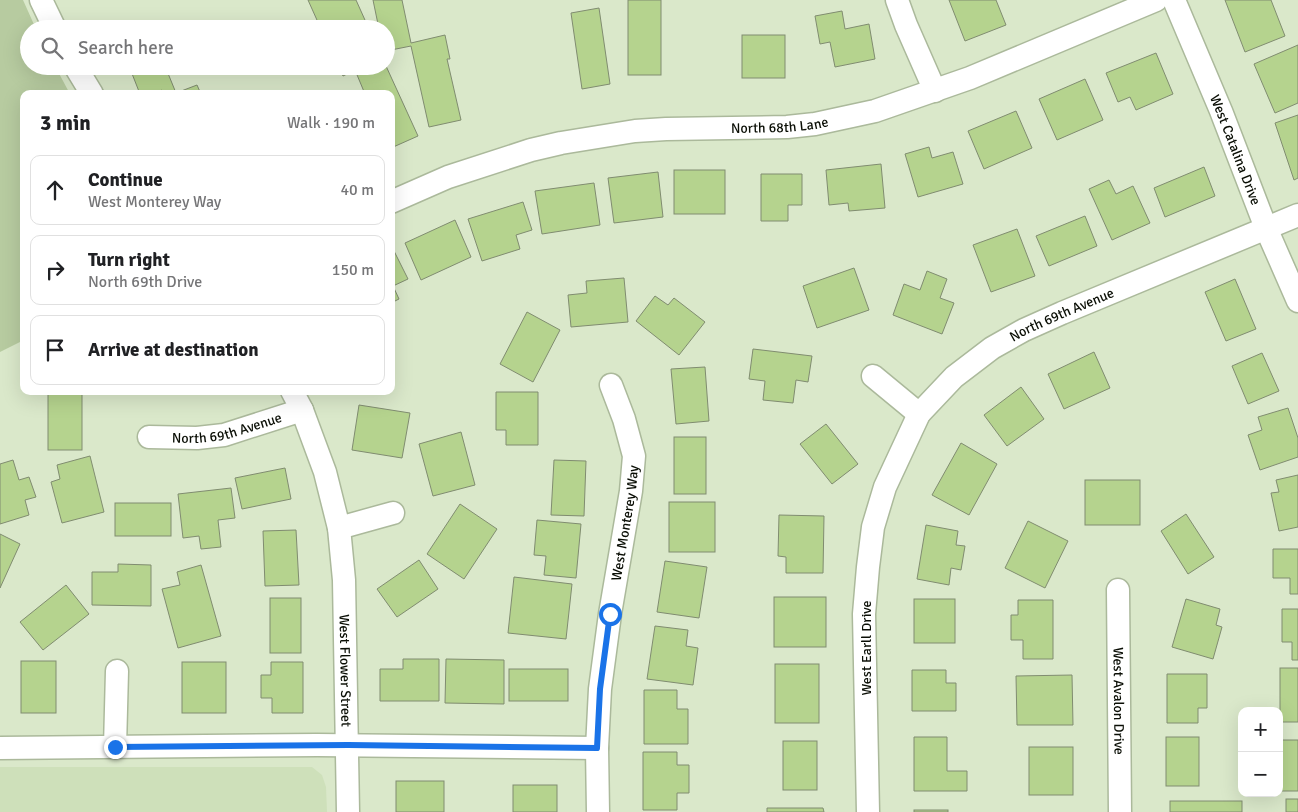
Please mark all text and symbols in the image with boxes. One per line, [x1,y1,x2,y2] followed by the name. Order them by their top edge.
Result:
[20,20,395,75] search box
[38,34,66,62] icon: search
[78,36,174,60] text: Search here
[1206,92,1264,207] street label: West Catalina Drive
[40,110,91,136] text: 3 min
[287,113,375,133] text: Walk · 190 m
[731,113,830,137] street label: North 68th Lane
[88,168,163,192] text: Continue
[41,176,69,204] icon: ahead
[340,180,374,200] text: 40 m
[88,192,221,212] text: West Monterey Way
[88,248,170,272] text: Turn right
[41,256,69,284] icon: right
[332,260,374,280] text: 150 m
[88,272,202,292] text: North 69th Drive
[1007,284,1117,345] street label: North 69th Avenue
[41,336,69,364] icon: arrive
[88,338,259,362] text: Arrive at destination
[172,409,284,447] street label: North 69th Avenue
[608,464,642,582] street label: West Monterey Way
[858,601,875,696] street label: West Earll Drive
[599,603,622,626] route start
[336,614,355,727] street label: West Flower Street
[1110,647,1127,755] street label: West Avalon Drive
[1238,707,1283,797] map controls
[1238,707,1283,752] button: +
[104,736,127,759] route end
[1238,752,1283,797] button: −

